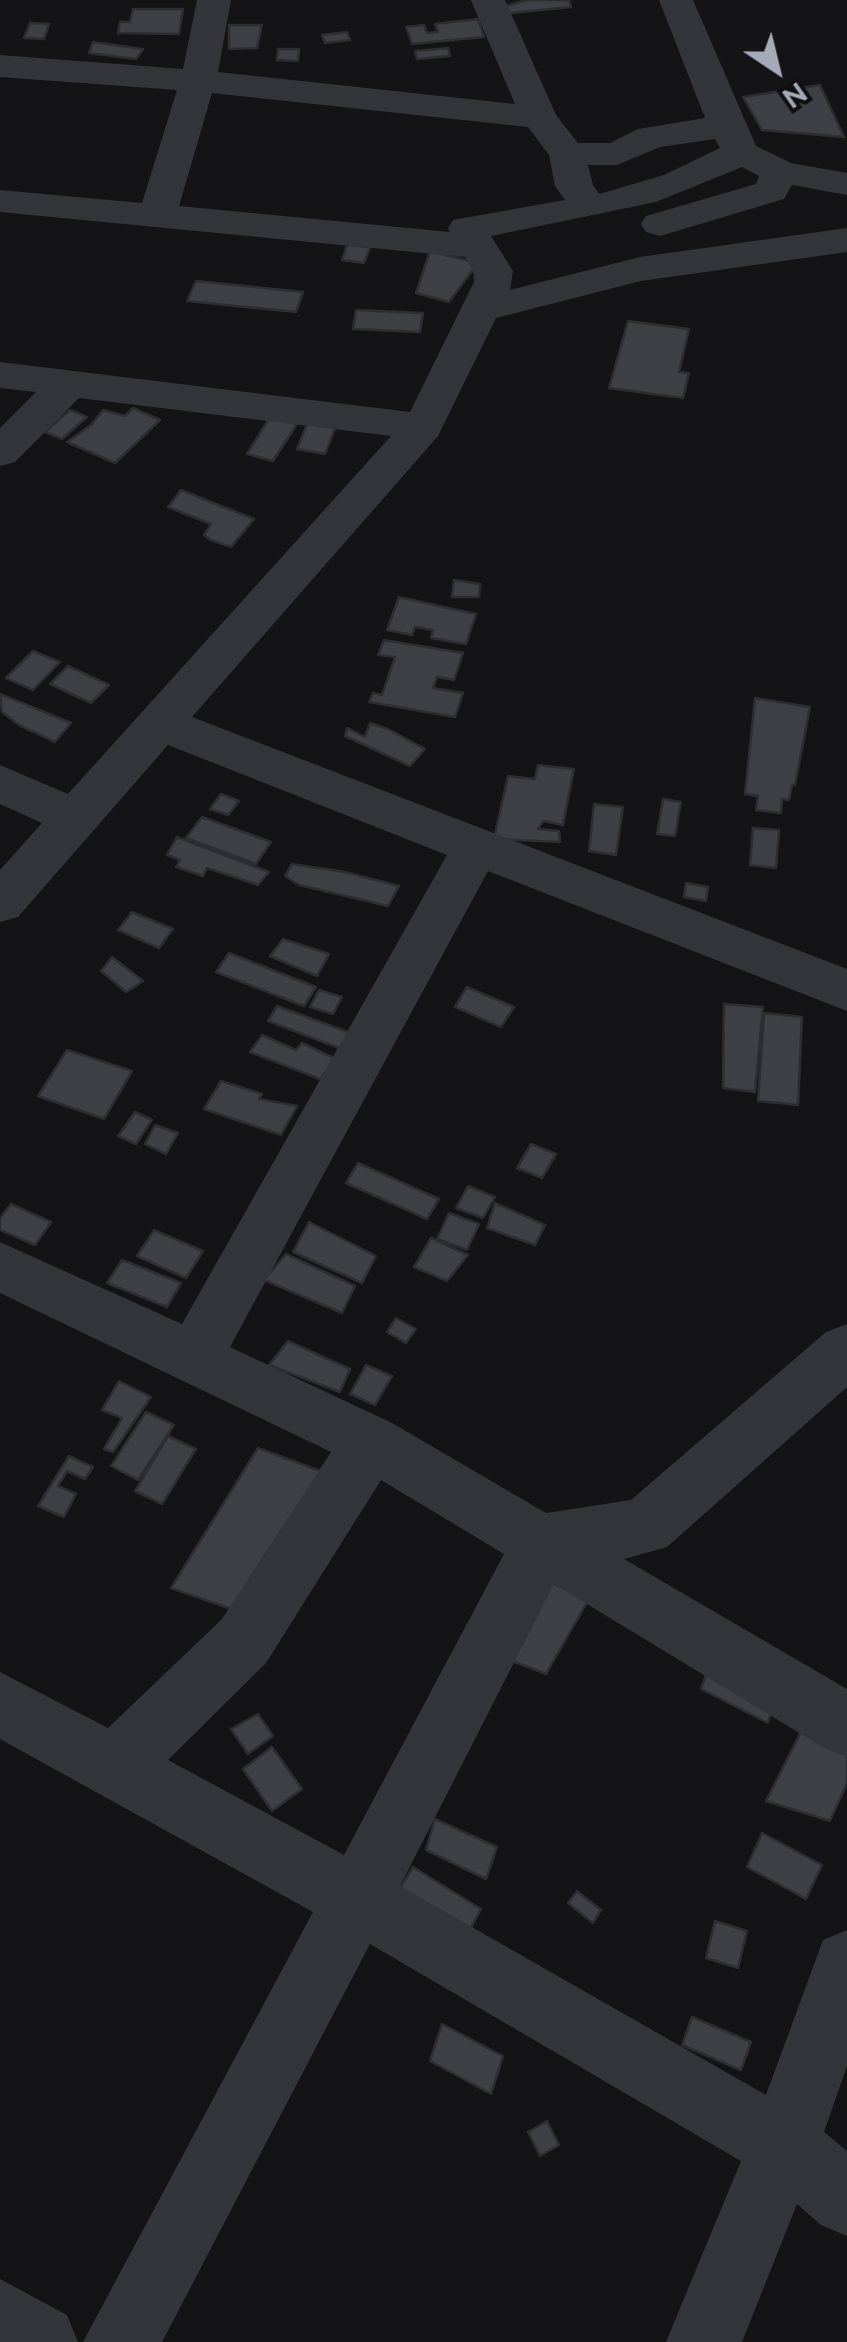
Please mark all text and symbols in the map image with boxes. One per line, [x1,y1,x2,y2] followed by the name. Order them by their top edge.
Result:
[727,20,827,120] north arrow
[776,75,813,115] text: N

